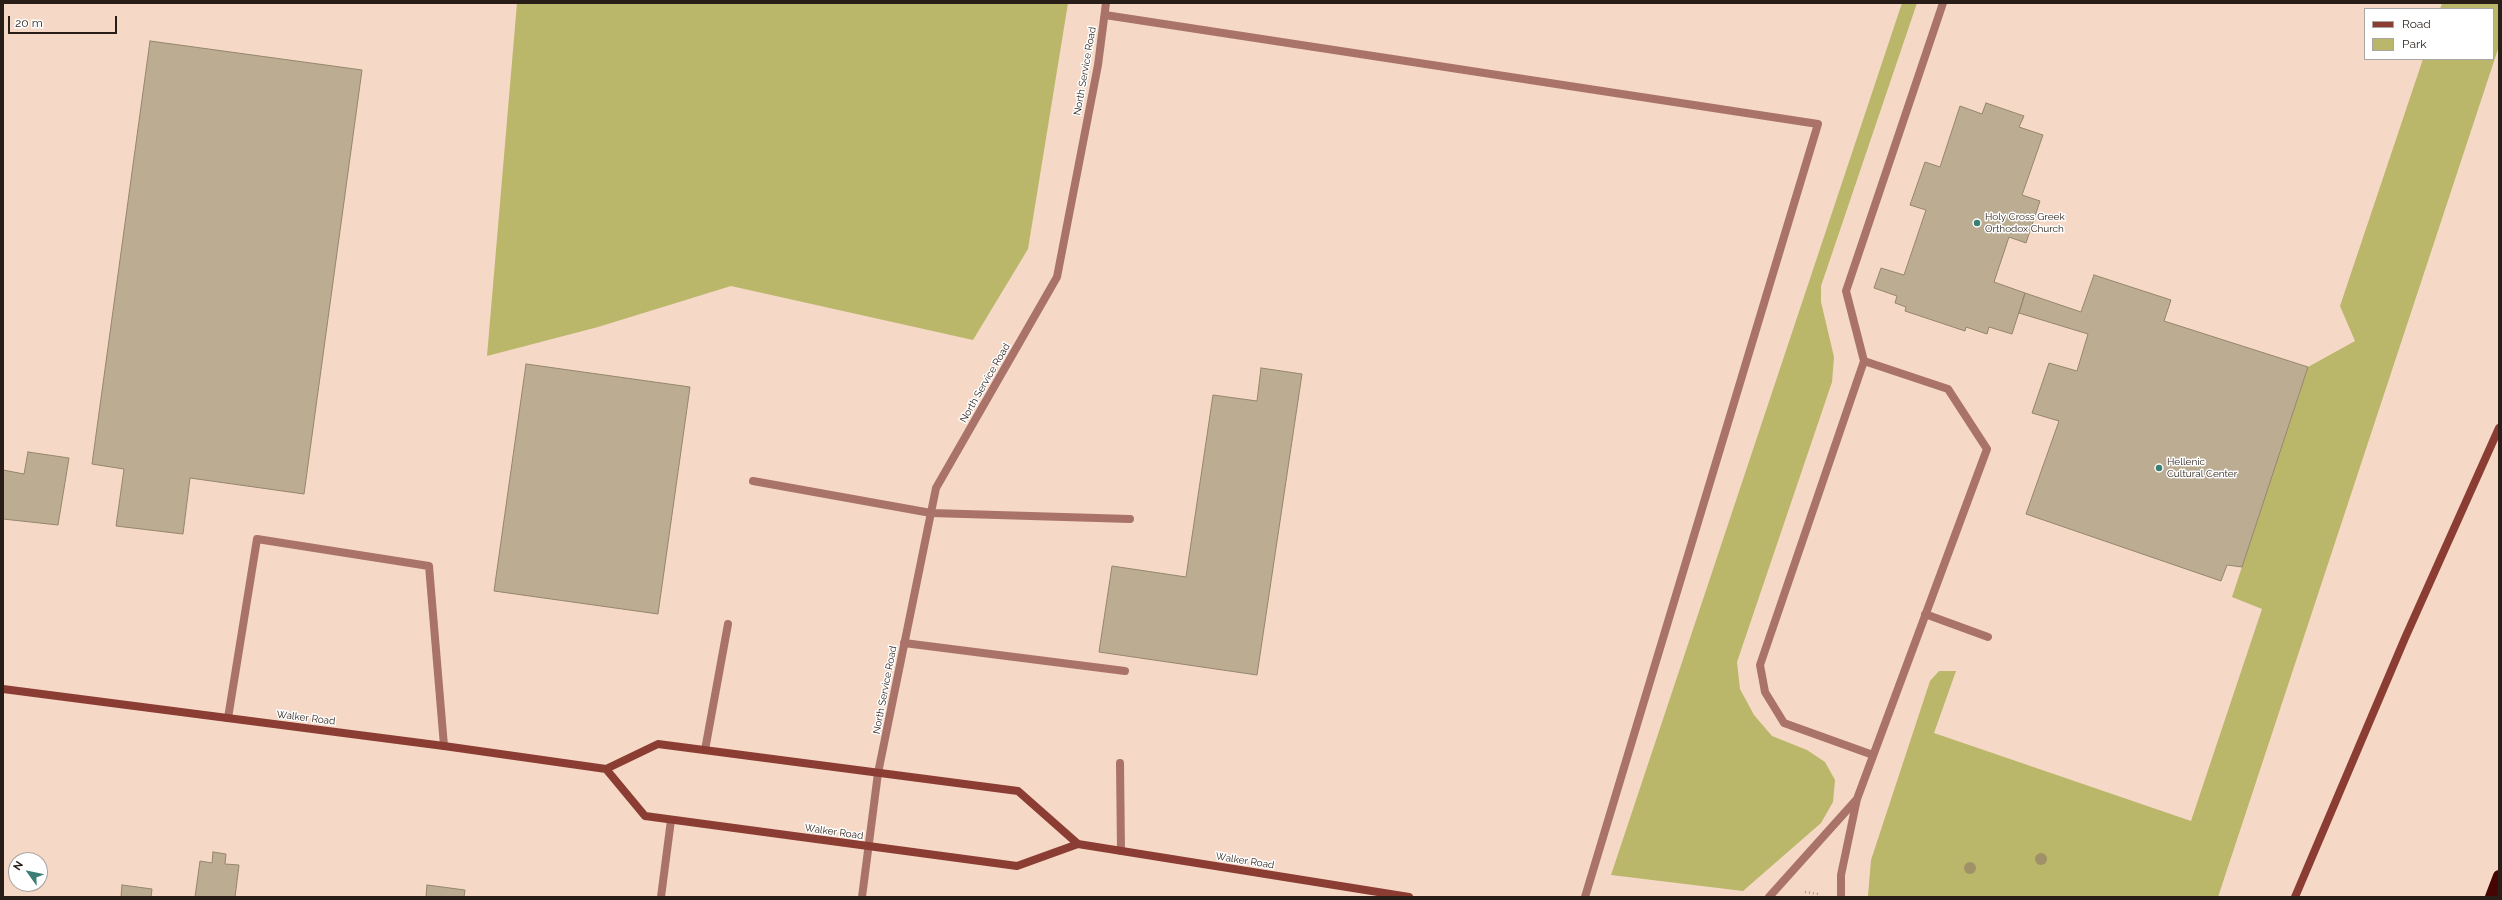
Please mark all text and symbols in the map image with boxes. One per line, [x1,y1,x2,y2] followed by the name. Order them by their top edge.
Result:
[10,8,119,34] scale bar
[2364,8,2494,60] legend
[15,16,43,30] text: 20 m
[2402,17,2431,31] text: Road
[1071,26,1099,116] street label: North Service Road
[2402,37,2427,51] text: Park
[1985,211,2065,234] place label: Holy Cross Greek Orthodox Church
[1972,218,1982,228] marker: Holy Cross Greek Orthodox Church
[957,341,1013,425] street label: North Service Road
[2167,456,2237,480] place label: Hellenic Cultural Center
[2154,463,2164,473] marker: Hellenic Cultural Center
[871,645,899,735] street label: North Service Road
[276,708,336,728] street label: Walker Road
[804,822,864,842] street label: Walker Road
[1215,850,1275,872] street label: Walker Road
[8,852,48,892] north arrow
[11,859,26,873] text: N

